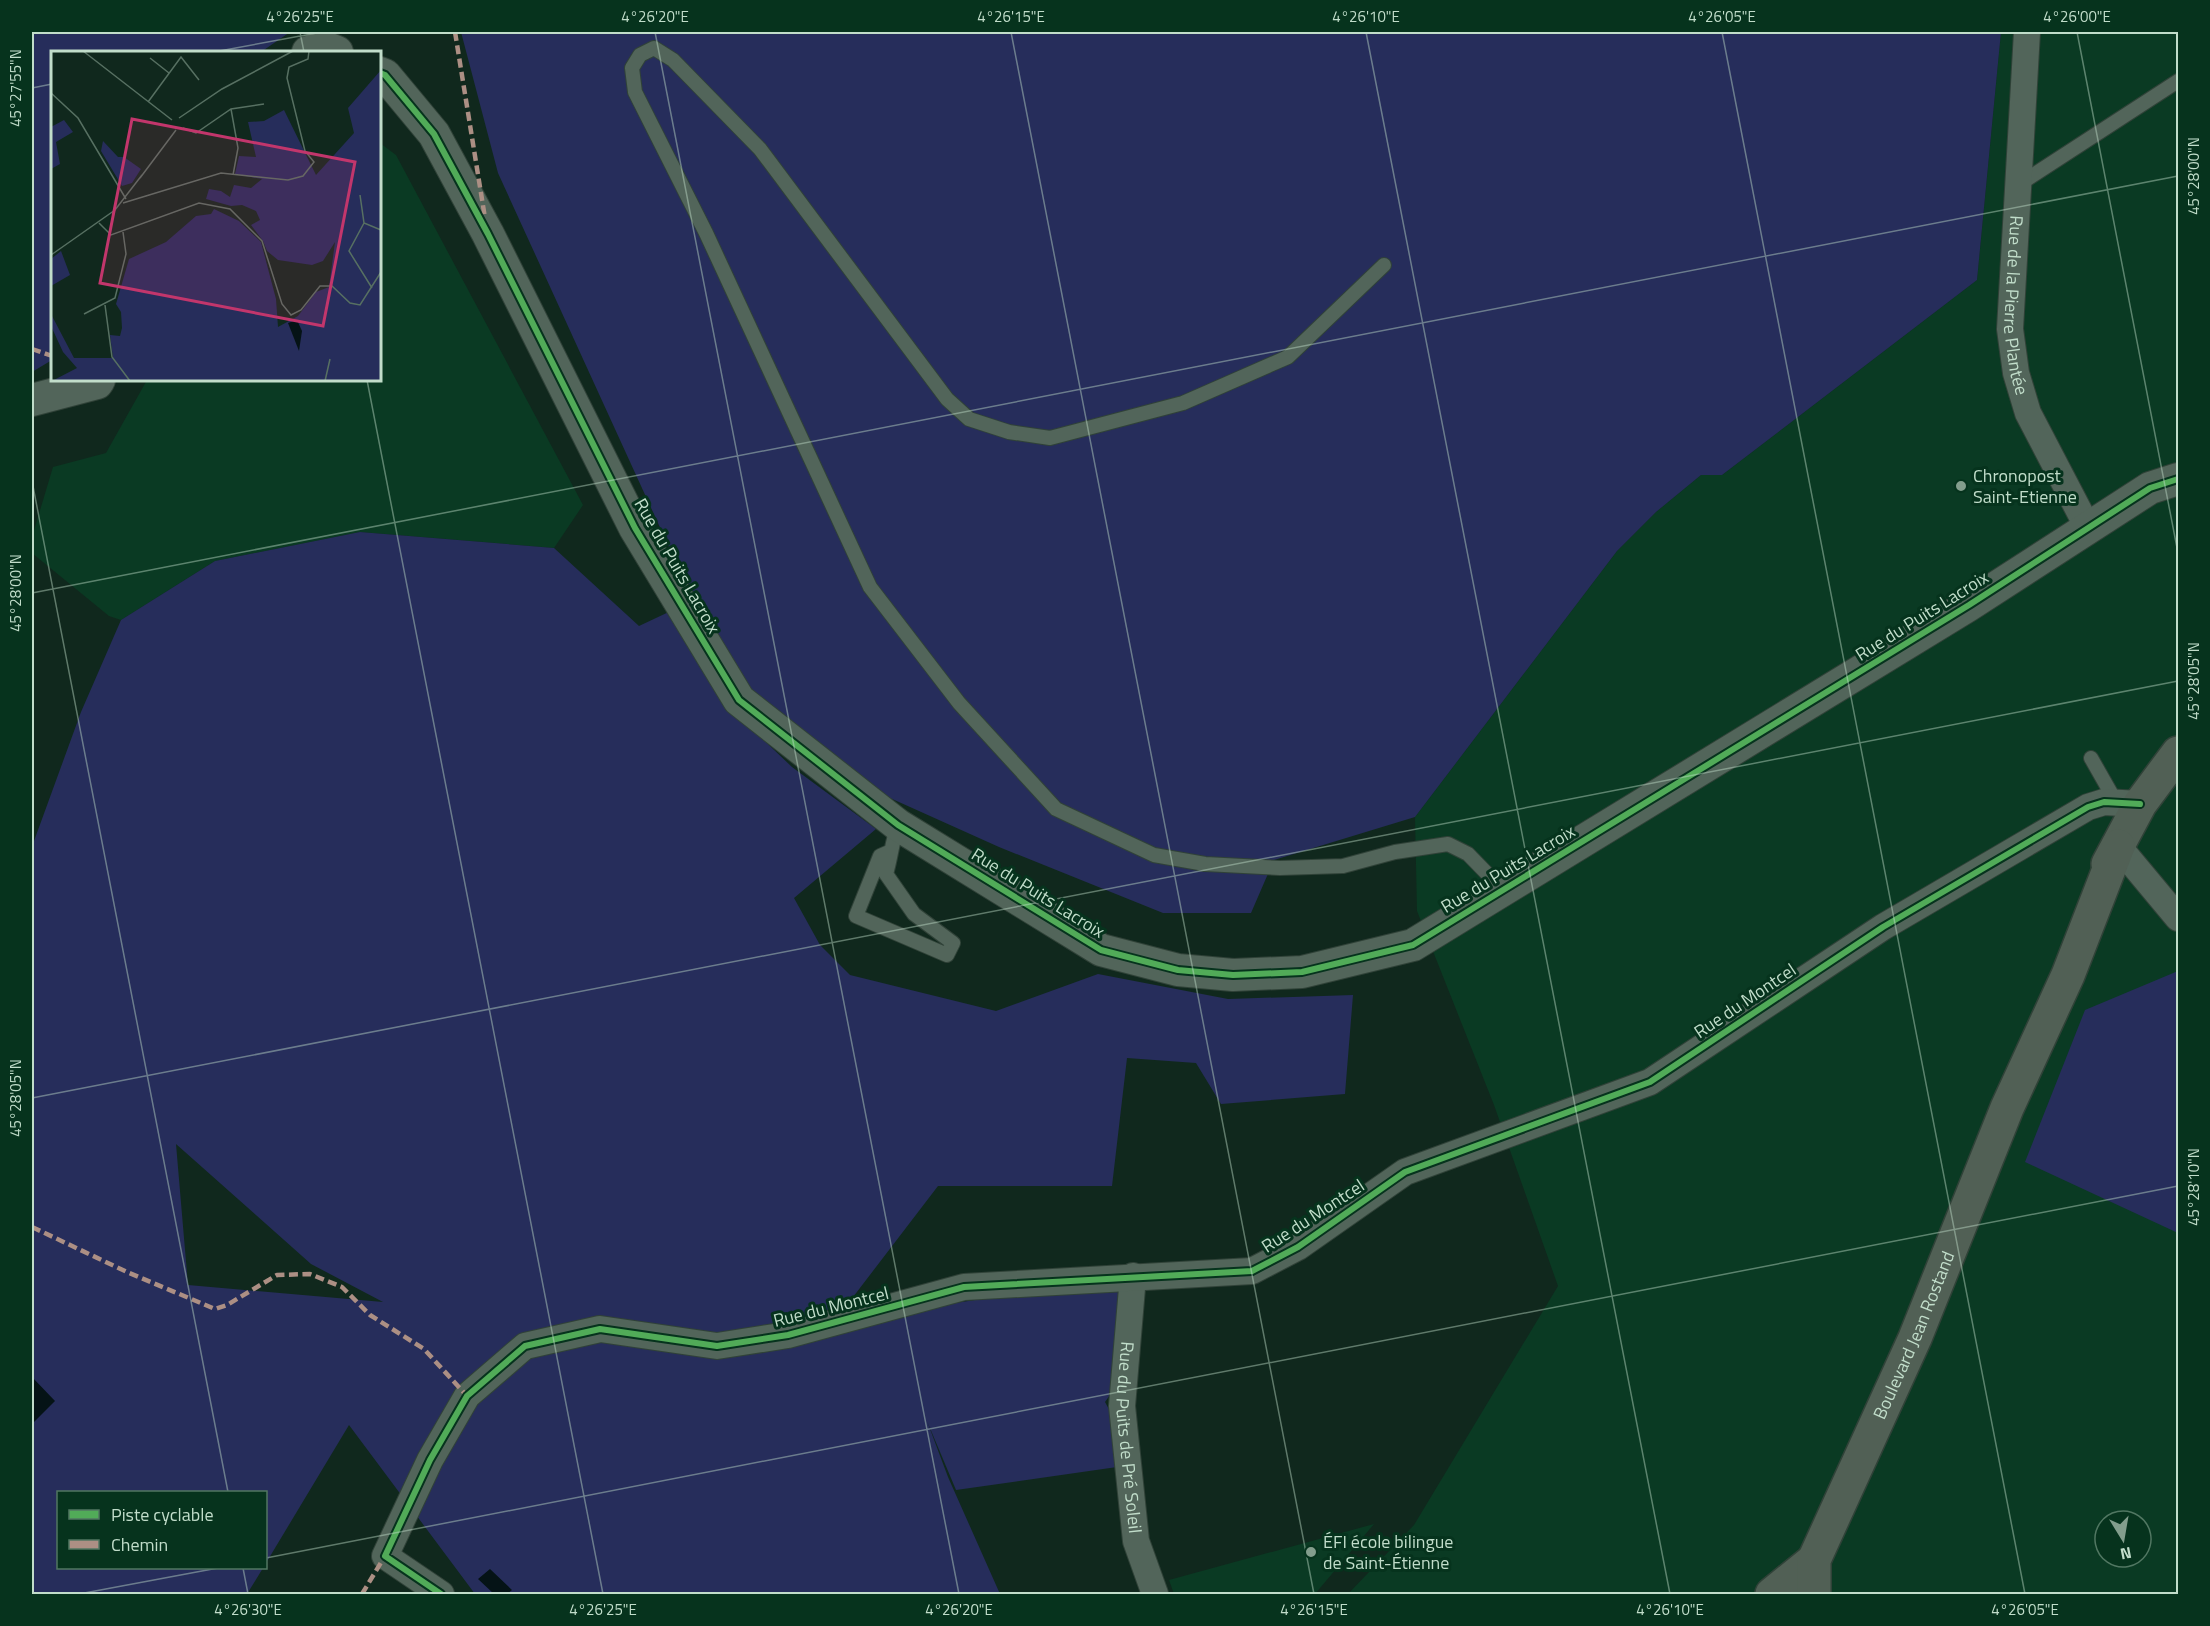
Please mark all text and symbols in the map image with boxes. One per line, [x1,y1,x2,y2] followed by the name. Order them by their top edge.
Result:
[266,5,334,28] text: 4°26'25"E
[621,5,689,28] text: 4°26'20"E
[977,5,1045,28] text: 4°26'15"E
[1332,5,1400,28] text: 4°26'10"E
[1688,5,1756,28] text: 4°26'05"E
[2043,5,2111,28] text: 4°26'00"E
[4,49,27,127] text: 45°27'55"N
[51,51,381,381] inset map
[2182,137,2205,215] text: 45°28'00"N
[1997,215,2036,398] street label: Rue de la Pierre Plantée
[1973,462,2077,510] place label: Chronopost Saint-Etienne
[1954,479,1968,493] marker: Chronopost Saint-Etienne
[628,493,727,639] street label: Rue du Puits Lacroix
[4,554,27,632] text: 45°28'00"N
[1850,564,1994,667] street label: Rue du Puits Lacroix
[2182,642,2205,720] text: 45°28'05"N
[1435,818,1580,919] street label: Rue du Puits Lacroix
[966,841,1110,944] street label: Rue du Puits Lacroix
[1688,956,1801,1045] street label: Rue du Montcel
[4,1059,27,1137] text: 45°28'05"N
[2182,1148,2205,1226] text: 45°28'10"N
[1256,1172,1370,1259] street label: Rue du Montcel
[1866,1247,1961,1424] street label: Boulevard Jean Rostand
[770,1279,891,1334] street label: Rue du Montcel
[1109,1340,1149,1535] street label: Rue du Puits de Pré Soleil
[57,1491,267,1569] legend
[111,1501,213,1528] text: Piste cyclable
[2093,1509,2153,1569] north arrow
[1323,1528,1453,1576] place label: ÉFI école bilingue de Saint-Étienne
[111,1531,168,1558] text: Chemin
[2118,1541,2134,1567] text: N
[1304,1545,1318,1559] marker: ÉFI école bilingue de Saint-Étienne
[214,1598,282,1621] text: 4°26'30"E
[569,1598,637,1621] text: 4°26'25"E
[925,1598,993,1621] text: 4°26'20"E
[1280,1598,1348,1621] text: 4°26'15"E
[1636,1598,1704,1621] text: 4°26'10"E
[1991,1598,2059,1621] text: 4°26'05"E

